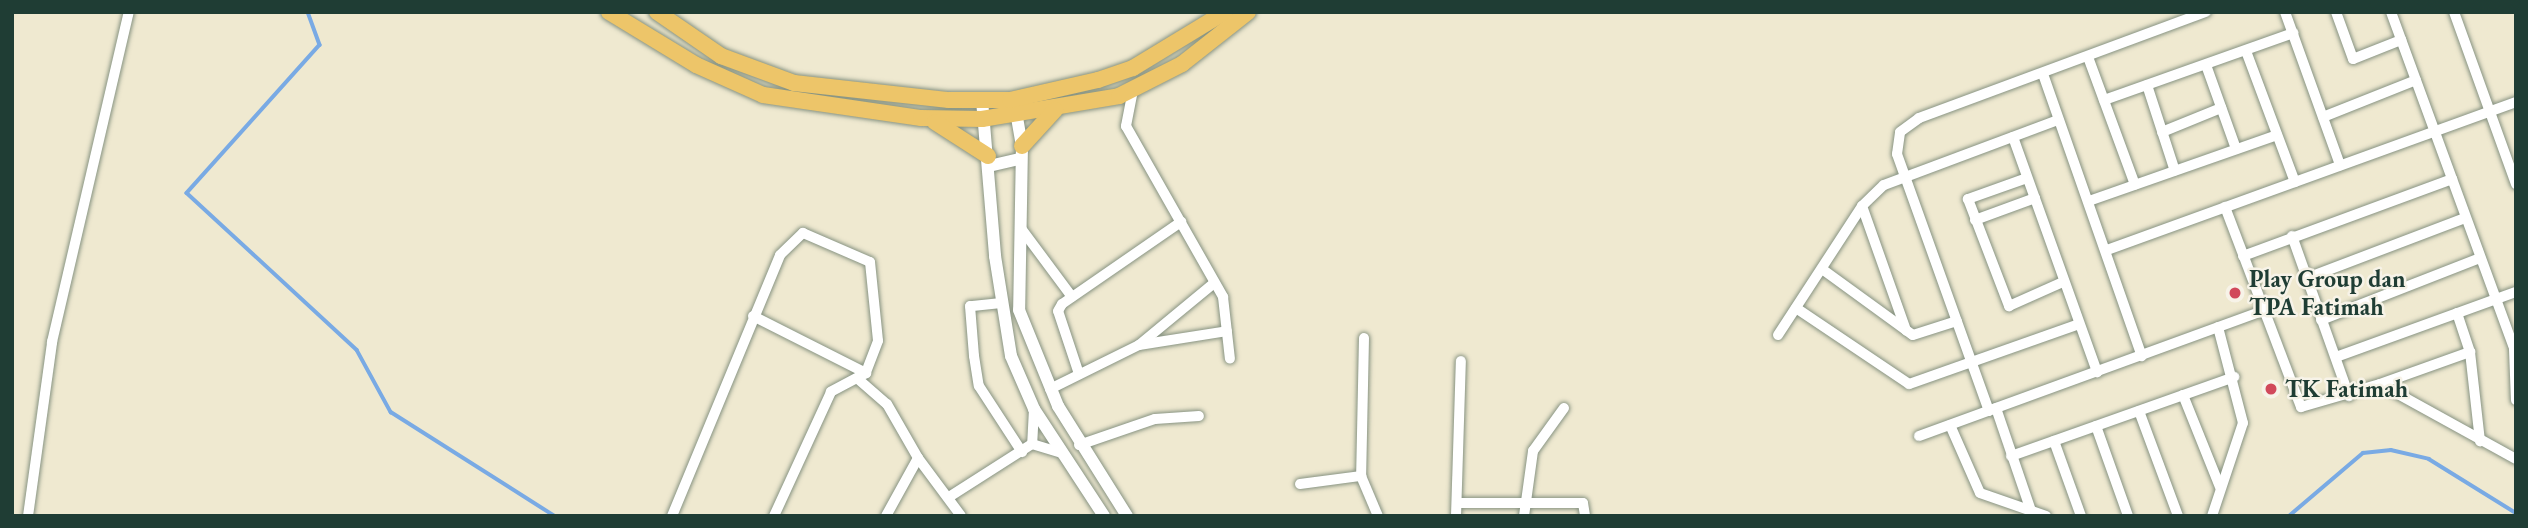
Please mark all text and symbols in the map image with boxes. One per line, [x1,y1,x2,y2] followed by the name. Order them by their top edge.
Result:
[2249,265,2406,321] place label: Play Group dan TPA Fatimah
[2227,285,2243,301] marker: Play Group dan TPA Fatimah
[2285,375,2408,403] place label: TK Fatimah
[2263,381,2279,397] marker: TK Fatimah

